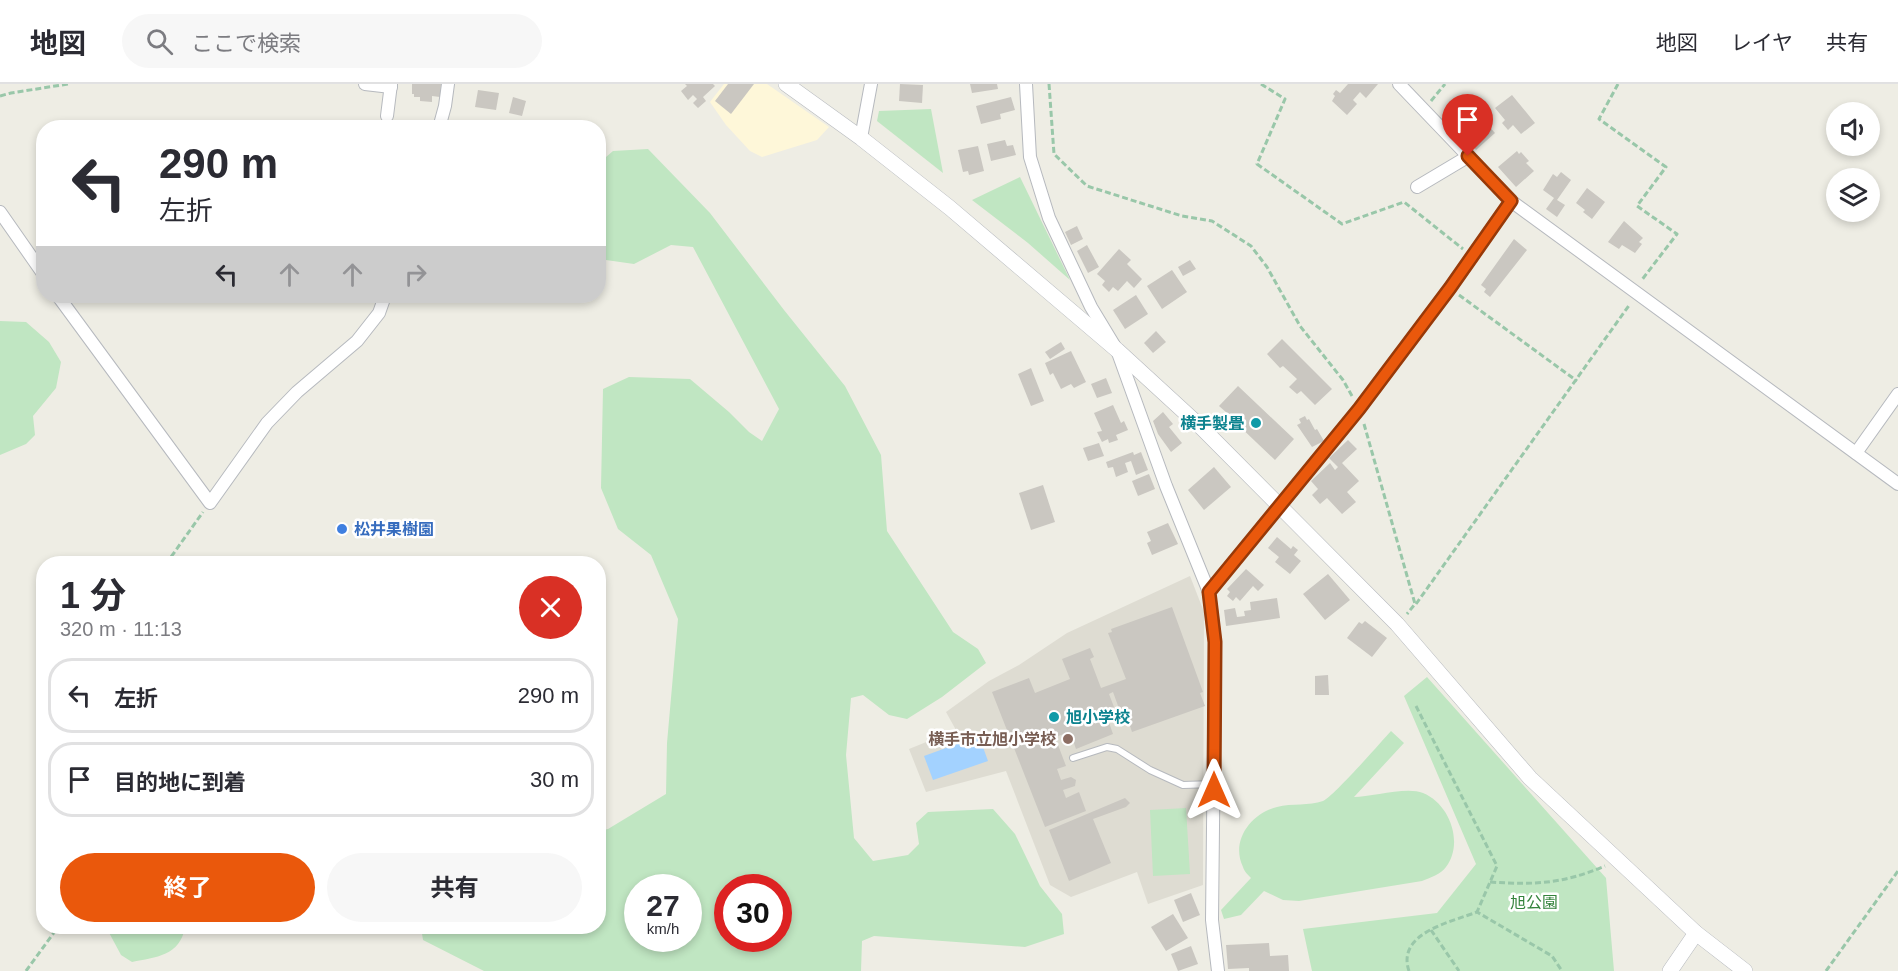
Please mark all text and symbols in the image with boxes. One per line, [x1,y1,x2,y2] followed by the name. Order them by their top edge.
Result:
[122,14,542,68] search box
[143,25,176,58] icon: search
[30,28,86,59] text: 地図
[191,31,301,56] text: ここで検索
[1656,31,1698,54] text: 地図
[1731,31,1793,54] text: レイヤ
[1826,31,1868,54] text: 共有
[1442,94,1493,156] pin
[1826,102,1880,222] map controls
[1826,102,1880,156] button: sound
[1451,103,1484,136] icon: arrive
[159,140,278,187] text: 290 m
[60,144,138,222] icon: left
[1826,168,1880,222] button: layers
[159,196,213,226] text: 左折
[210,258,243,291] icon: left
[273,258,306,291] icon: ahead
[336,258,369,291] icon: ahead
[399,258,432,291] icon: right
[1180,414,1244,432] place label: 横手製畳
[1249,416,1263,430] marker: 横手製畳
[354,520,434,538] place label: 松井果樹園
[335,522,349,536] marker: 松井果樹園
[60,575,126,616] text: 1 分
[519,576,582,639] button: close
[60,618,182,640] text: 320 m · 11:13
[63,679,96,712] icon: left
[518,683,579,708] text: 290 m
[114,686,158,711] text: 左折
[1066,709,1130,726] place label: 旭小学校
[1047,710,1061,724] marker: 旭小学校
[928,730,1056,748] place label: 横手市立旭小学校
[1061,732,1075,746] marker: 横手市立旭小学校
[1182,758,1246,822] position arrow
[63,763,96,796] icon: arrive
[530,767,579,792] text: 30 m
[114,770,246,795] text: 目的地に到着
[60,853,315,922] button: 終了
[327,853,582,922] button: 共有
[714,874,792,952] speed limit sign: 30
[646,889,680,922] text: 27
[1510,894,1558,911] park label: 旭公園
[647,920,679,937] text: km/h

